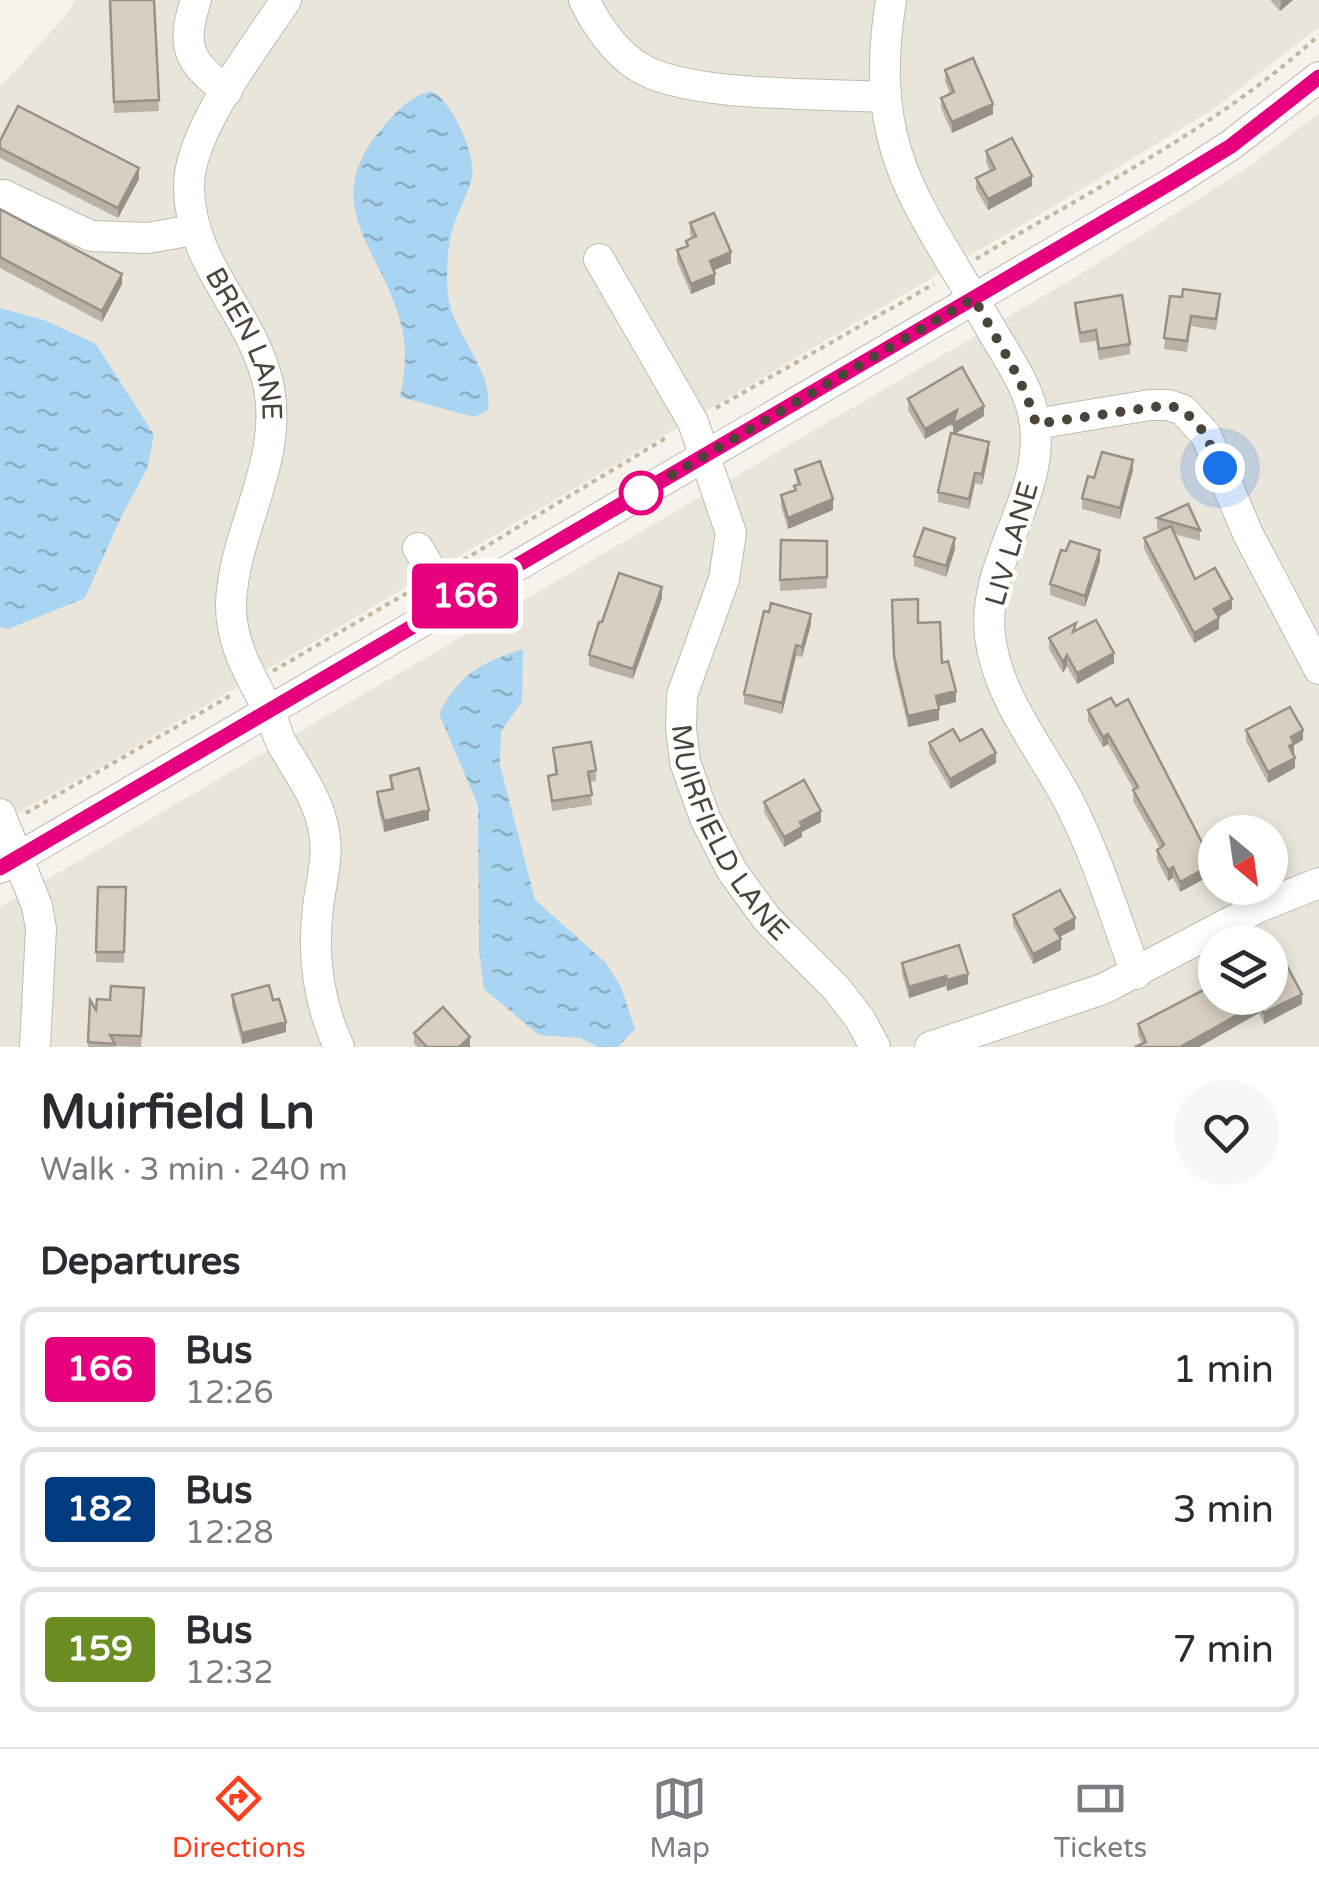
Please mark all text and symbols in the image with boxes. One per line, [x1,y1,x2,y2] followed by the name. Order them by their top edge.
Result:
[198,262,289,421] street label: BREN LANE
[1195,443,1245,493] your location
[620,472,662,514] unlabelled marker
[978,478,1046,610] street label: LIV LANE
[408,564,522,628] line badge: 166
[432,575,498,617] text: 166
[664,722,796,948] street label: MUIRFIELD LANE
[1198,815,1288,905] north arrow
[1198,815,1288,1015] map controls
[1198,925,1288,1015] button: layers
[1174,1080,1279,1185] button: heart
[40,1084,315,1142] text: Muirfield Ln
[40,1151,348,1189] text: Walk · 3 min · 240 m
[40,1239,241,1285] text: Departures
[185,1328,252,1374] text: Bus
[1173,1347,1274,1393] text: 1 min
[67,1348,133,1390] text: 166
[185,1374,274,1412] text: 12:26
[185,1468,252,1514] text: Bus
[1173,1487,1274,1533] text: 3 min
[67,1488,133,1530] text: 182
[185,1514,274,1552] text: 12:28
[185,1608,252,1654] text: Bus
[1173,1627,1274,1673] text: 7 min
[67,1628,133,1670] text: 159
[185,1654,274,1692] text: 12:32
[172,1771,306,1865] tab: Directions
[649,1771,710,1865] tab: Map
[1054,1771,1147,1865] tab: Tickets

